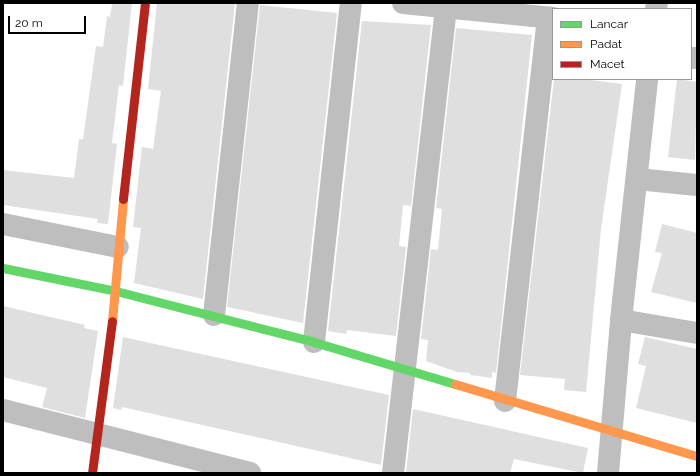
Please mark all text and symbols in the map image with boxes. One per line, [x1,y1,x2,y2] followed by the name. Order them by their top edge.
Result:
[10,8,88,34] scale bar
[552,8,692,80] legend
[15,16,43,30] text: 20 m
[590,17,628,31] text: Lancar
[590,37,622,51] text: Padat
[590,57,625,71] text: Macet

